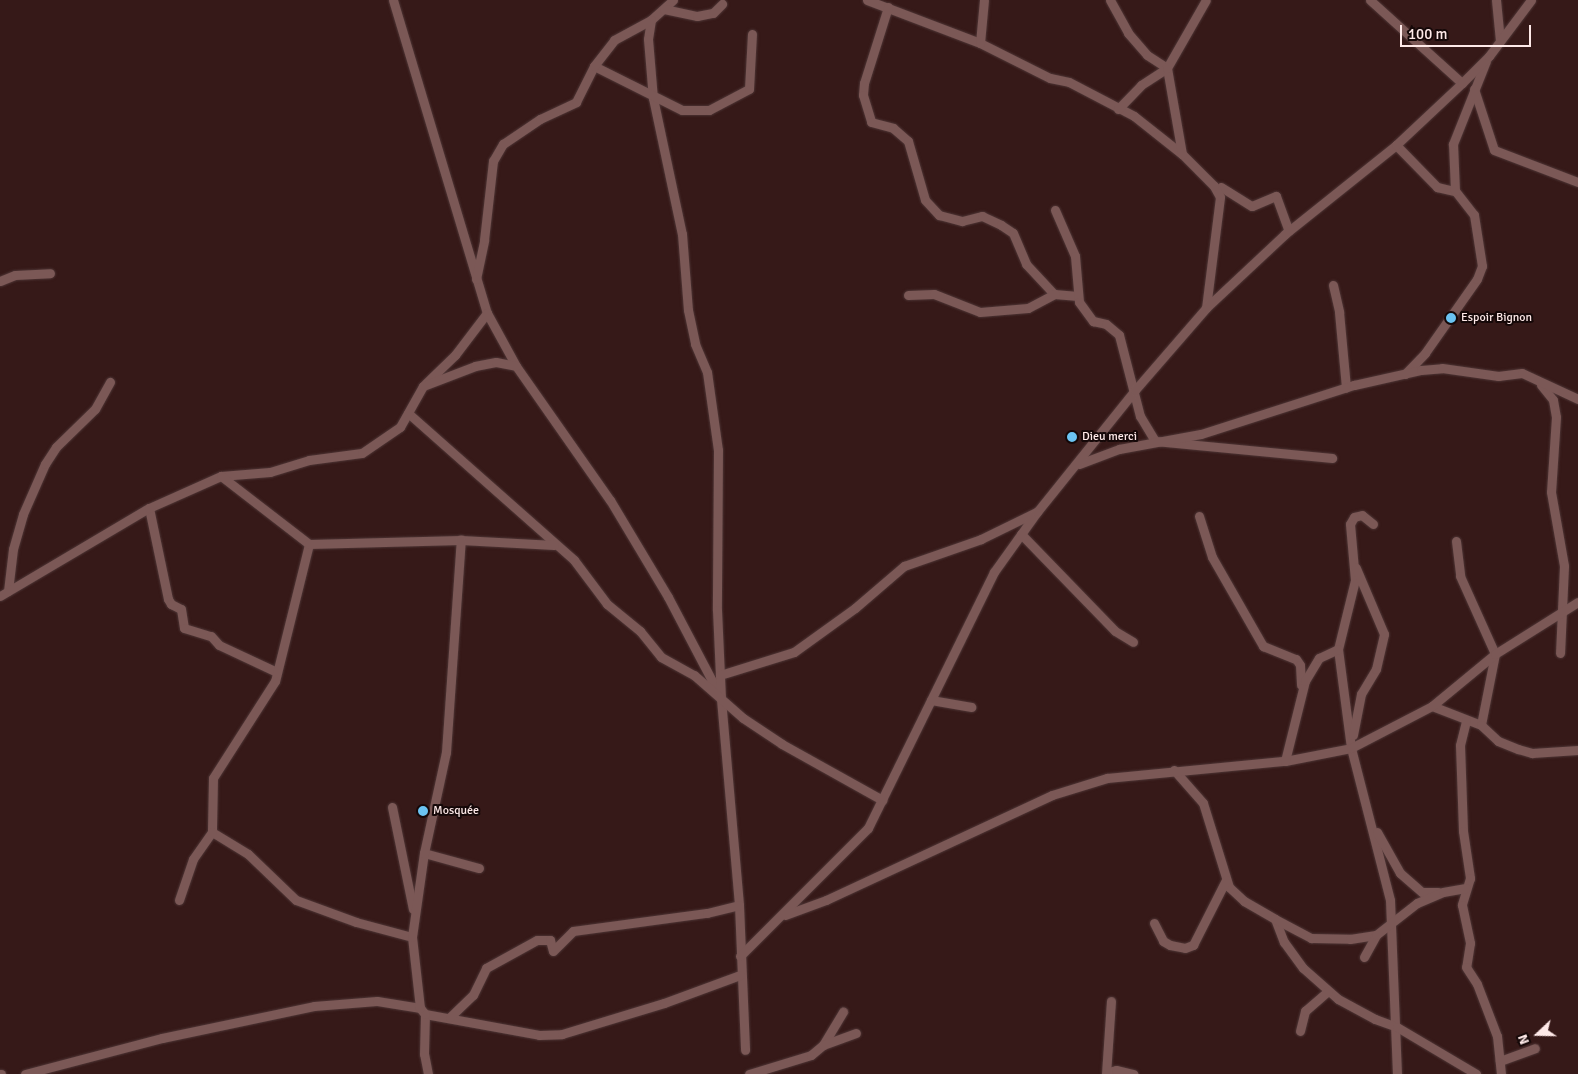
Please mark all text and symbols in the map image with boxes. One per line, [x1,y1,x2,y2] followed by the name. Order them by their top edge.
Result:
[1403,15,1534,47] scale bar
[1408,25,1448,43] text: 100 m
[1461,311,1532,325] place label: Espoir Bignon
[1445,312,1457,324] marker: Espoir Bignon
[1082,430,1137,444] place label: Dieu merci
[1066,431,1078,443] marker: Dieu merci
[433,804,479,818] place label: Mosquée
[417,805,429,817] marker: Mosquée
[1513,1009,1563,1059] north arrow
[1514,1032,1533,1047] text: N

